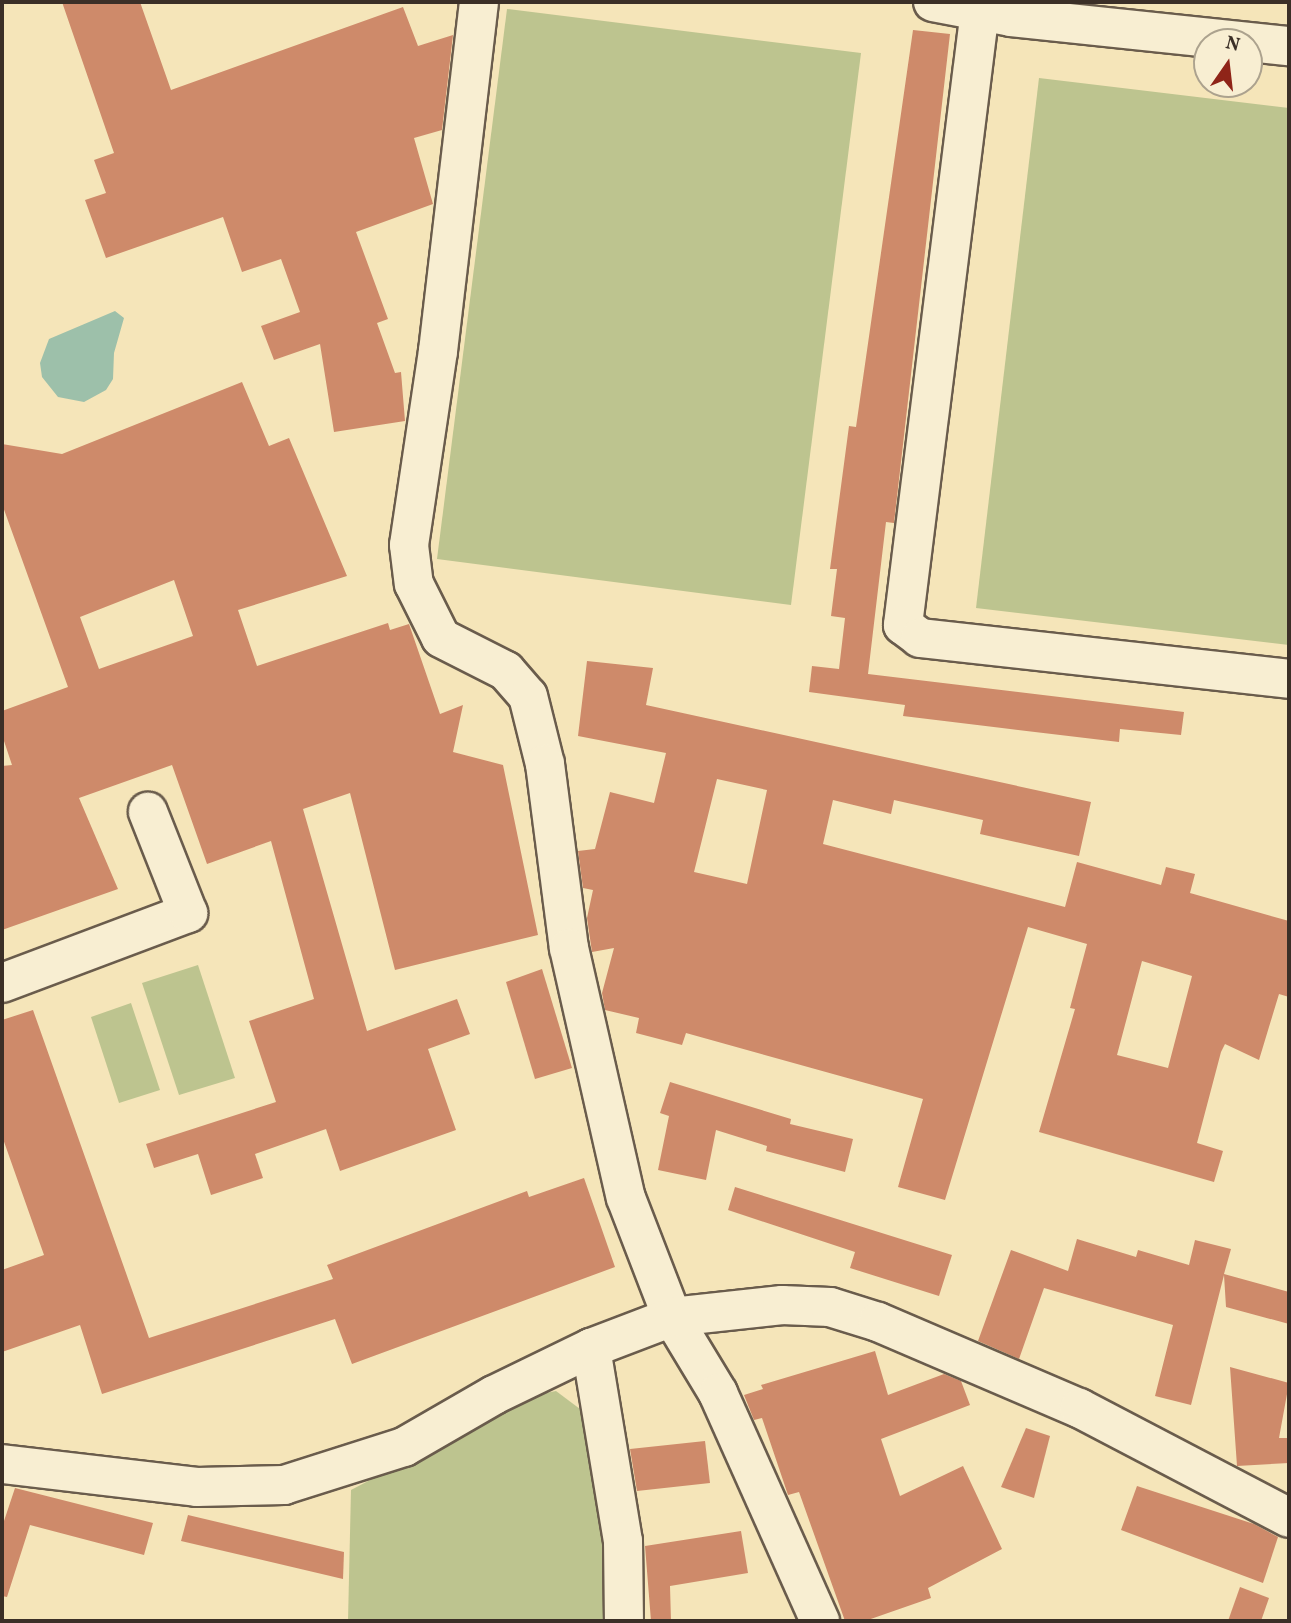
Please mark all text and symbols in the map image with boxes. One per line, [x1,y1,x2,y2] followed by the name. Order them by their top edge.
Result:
[1193,28,1263,98] north arrow
[1223,30,1242,59] text: N

